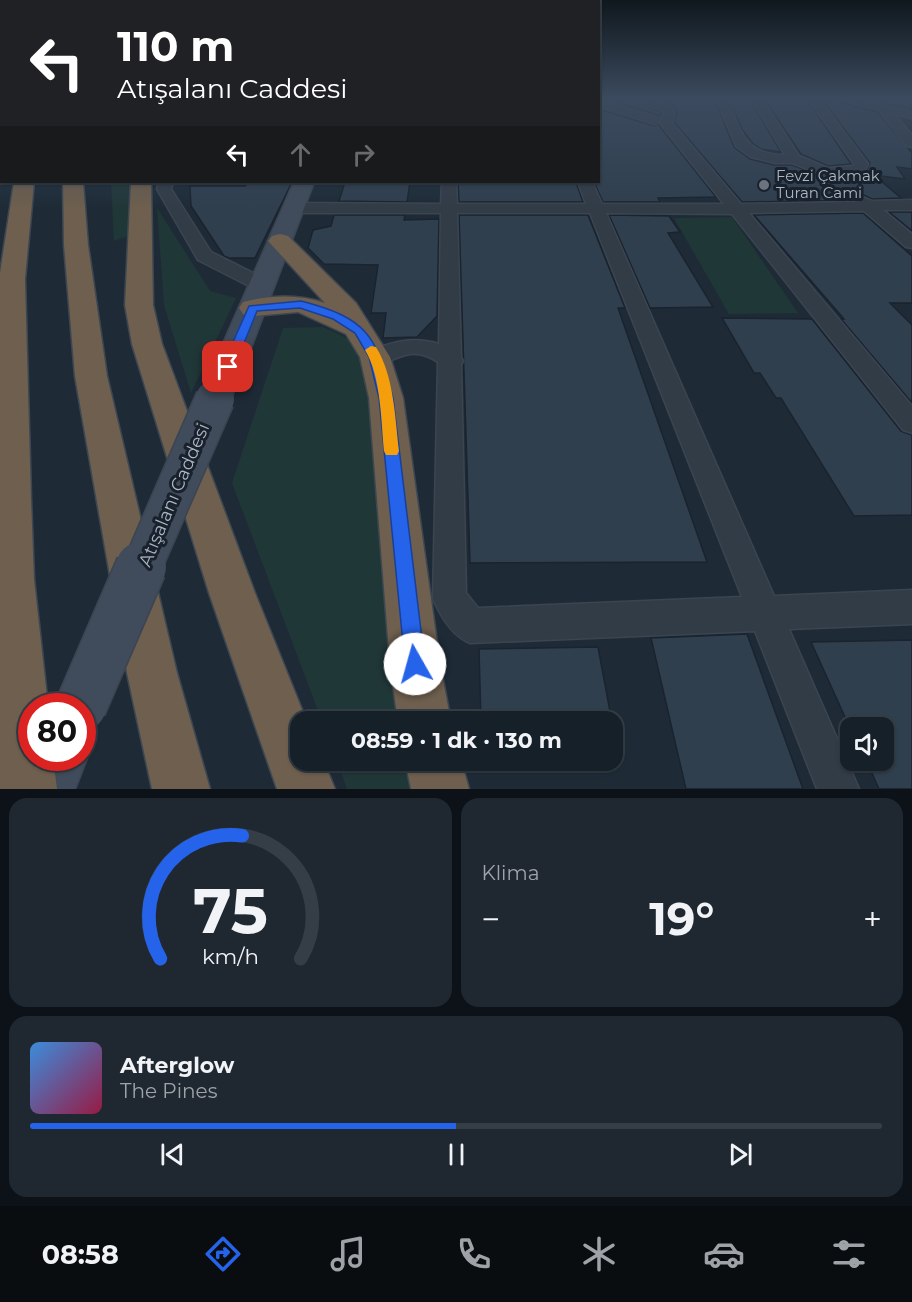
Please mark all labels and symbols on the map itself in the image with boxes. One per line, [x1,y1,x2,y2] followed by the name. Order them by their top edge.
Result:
[776,166,880,202] place label: Fevzi Çakmak Turan Cami
[757,178,771,192] marker: Fevzi Çakmak Turan Cami
[202,341,253,392] pin
[134,420,214,570] street label: Atışalanı Caddesi
[383,632,447,696] position arrow
[18,693,96,771] speed limit sign: 80

